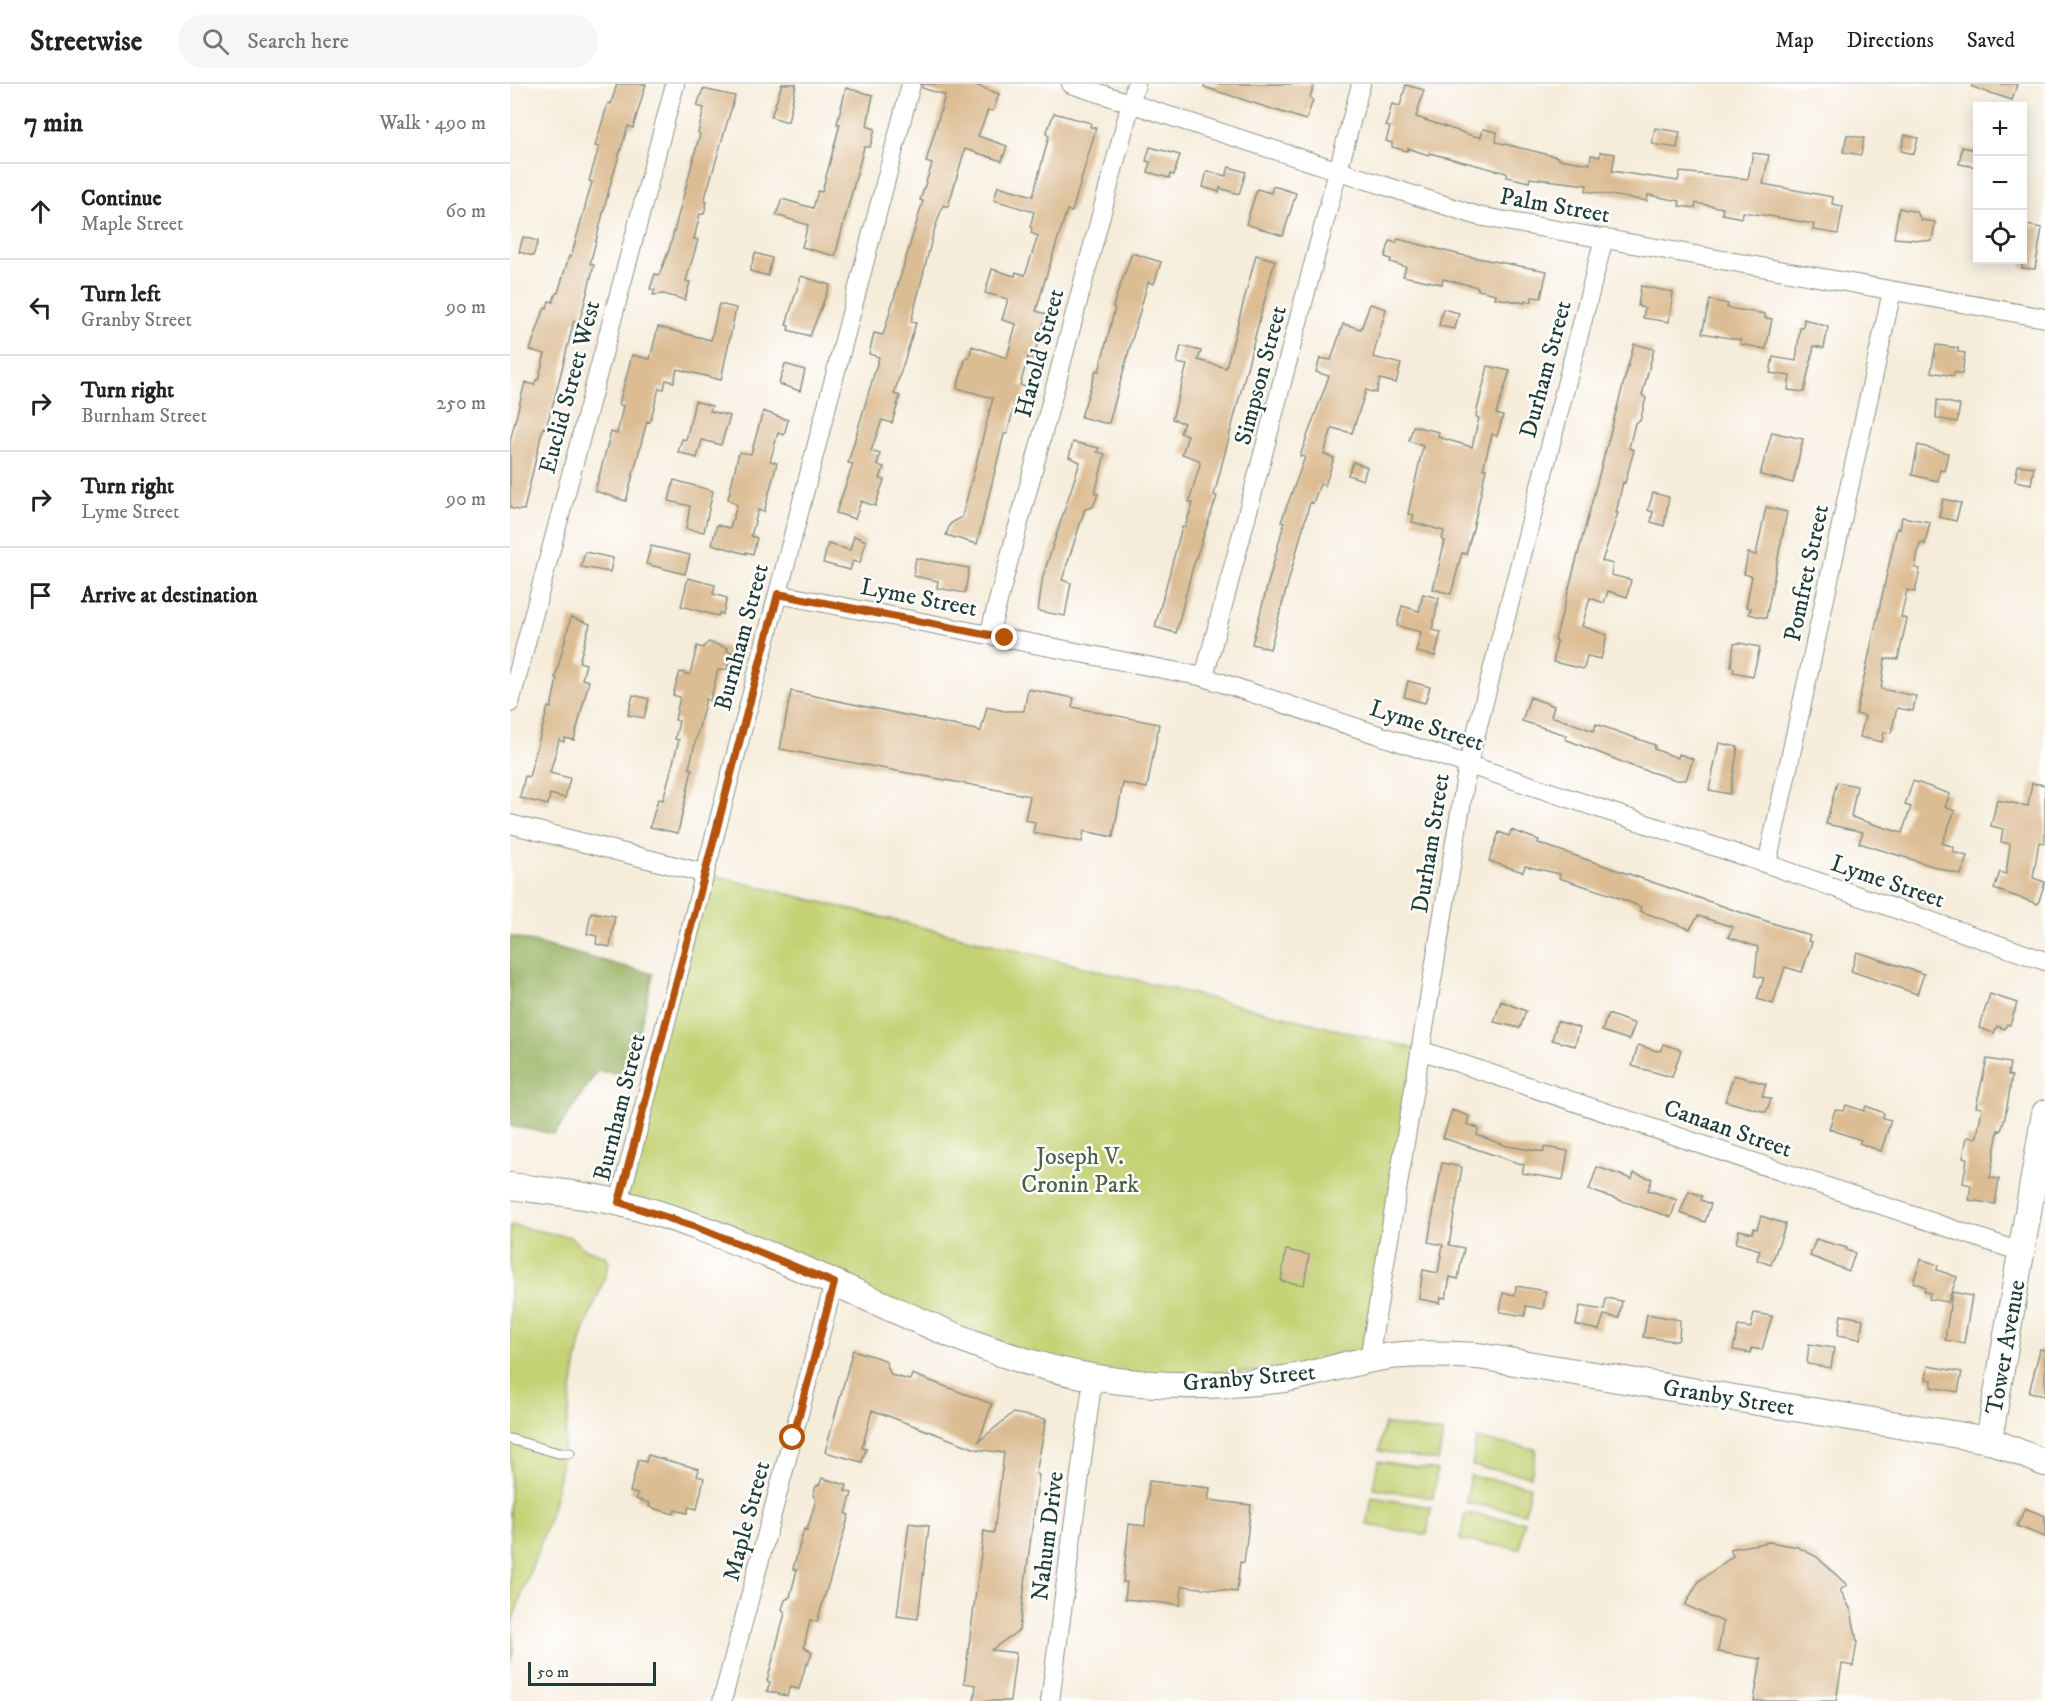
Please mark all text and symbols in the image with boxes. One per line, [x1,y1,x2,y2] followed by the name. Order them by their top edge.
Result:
[178,14,598,68] search box
[30,24,142,59] text: Streetwise
[199,25,232,58] icon: search
[247,28,349,55] text: Search here
[1775,28,1814,54] text: Map
[1847,28,1934,54] text: Directions
[1967,28,2015,54] text: Saved
[1973,102,2027,264] map controls
[1973,102,2027,156] button: +
[24,107,83,140] text: 7 min
[379,111,486,136] text: Walk · 490 m
[1973,156,2027,210] button: −
[1497,182,1613,230] street label: Palm Street
[81,185,162,212] text: Continue
[24,195,57,228] icon: ahead
[446,199,486,224] text: 60 m
[1973,210,2027,264] button: locate
[81,212,184,237] text: Maple Street
[81,281,161,308] text: Turn left
[1008,285,1072,421] street label: Harold Street
[24,291,57,324] icon: left
[446,295,486,320] text: 90 m
[532,297,608,477] street label: Euclid Street West
[1513,297,1579,441] street label: Durham Street
[1228,302,1294,448] street label: Simpson Street
[81,308,192,333] text: Granby Street
[81,377,174,404] text: Turn right
[24,387,57,420] icon: right
[436,391,486,416] text: 250 m
[81,404,207,429] text: Burnham Street
[81,473,174,500] text: Turn right
[24,483,57,516] icon: right
[446,487,486,512] text: 90 m
[81,500,180,525] text: Lyme Street
[1778,502,1836,644] street label: Pomfret Street
[708,560,776,714] street label: Burnham Street
[858,572,980,624] street label: Lyme Street
[24,579,57,612] icon: arrive
[81,582,258,609] text: Arrive at destination
[991,624,1017,650] route end
[1366,693,1488,759] street label: Lyme Street
[1405,771,1457,915] street label: Durham Street
[1827,849,1949,915] street label: Lyme Street
[587,1030,653,1184] street label: Burnham Street
[1660,1093,1796,1165] street label: Canaan Street
[1021,1142,1139,1200] park label: Joseph V. Cronin Park
[1979,1278,2033,1417] street label: Tower Avenue
[1182,1357,1317,1399] street label: Granby Street
[1661,1373,1797,1423] street label: Granby Street
[779,1424,805,1450] route start
[717,1458,777,1585] street label: Maple Street
[1025,1470,1071,1602] street label: Nahum Drive
[528,1659,656,1686] scale bar
[537,1662,569,1682] text: 50 m

